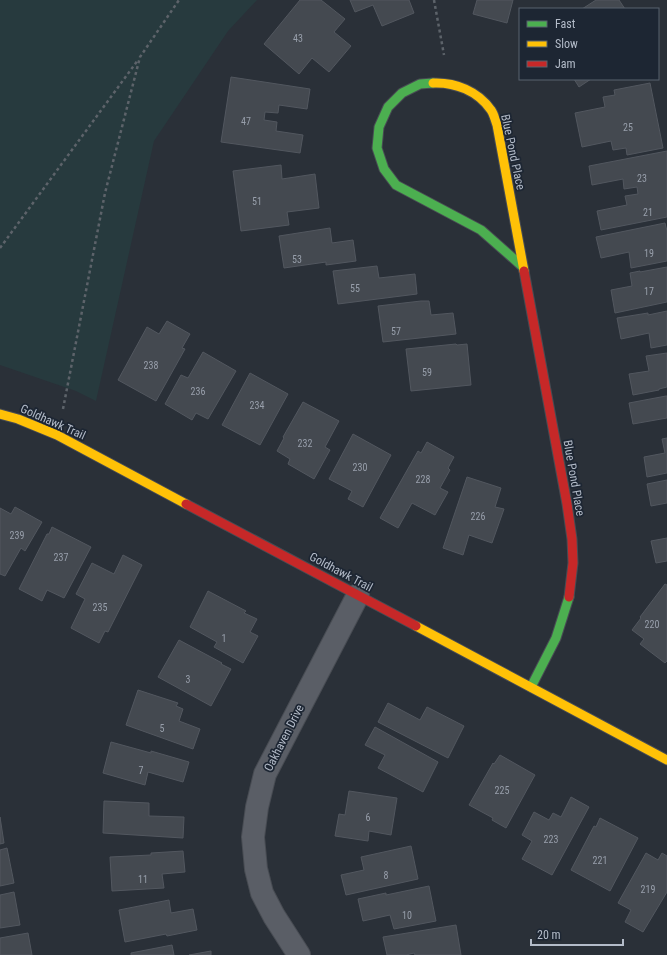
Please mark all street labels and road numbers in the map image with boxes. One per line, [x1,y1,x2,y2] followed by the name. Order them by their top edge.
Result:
[498,113,528,191] street label: Blue Pond Place
[18,401,88,443] street label: Goldhawk Trail
[560,439,588,517] street label: Blue Pond Place
[307,549,375,595] street label: Goldhawk Trail
[261,702,307,774] street label: Oakhaven Drive

